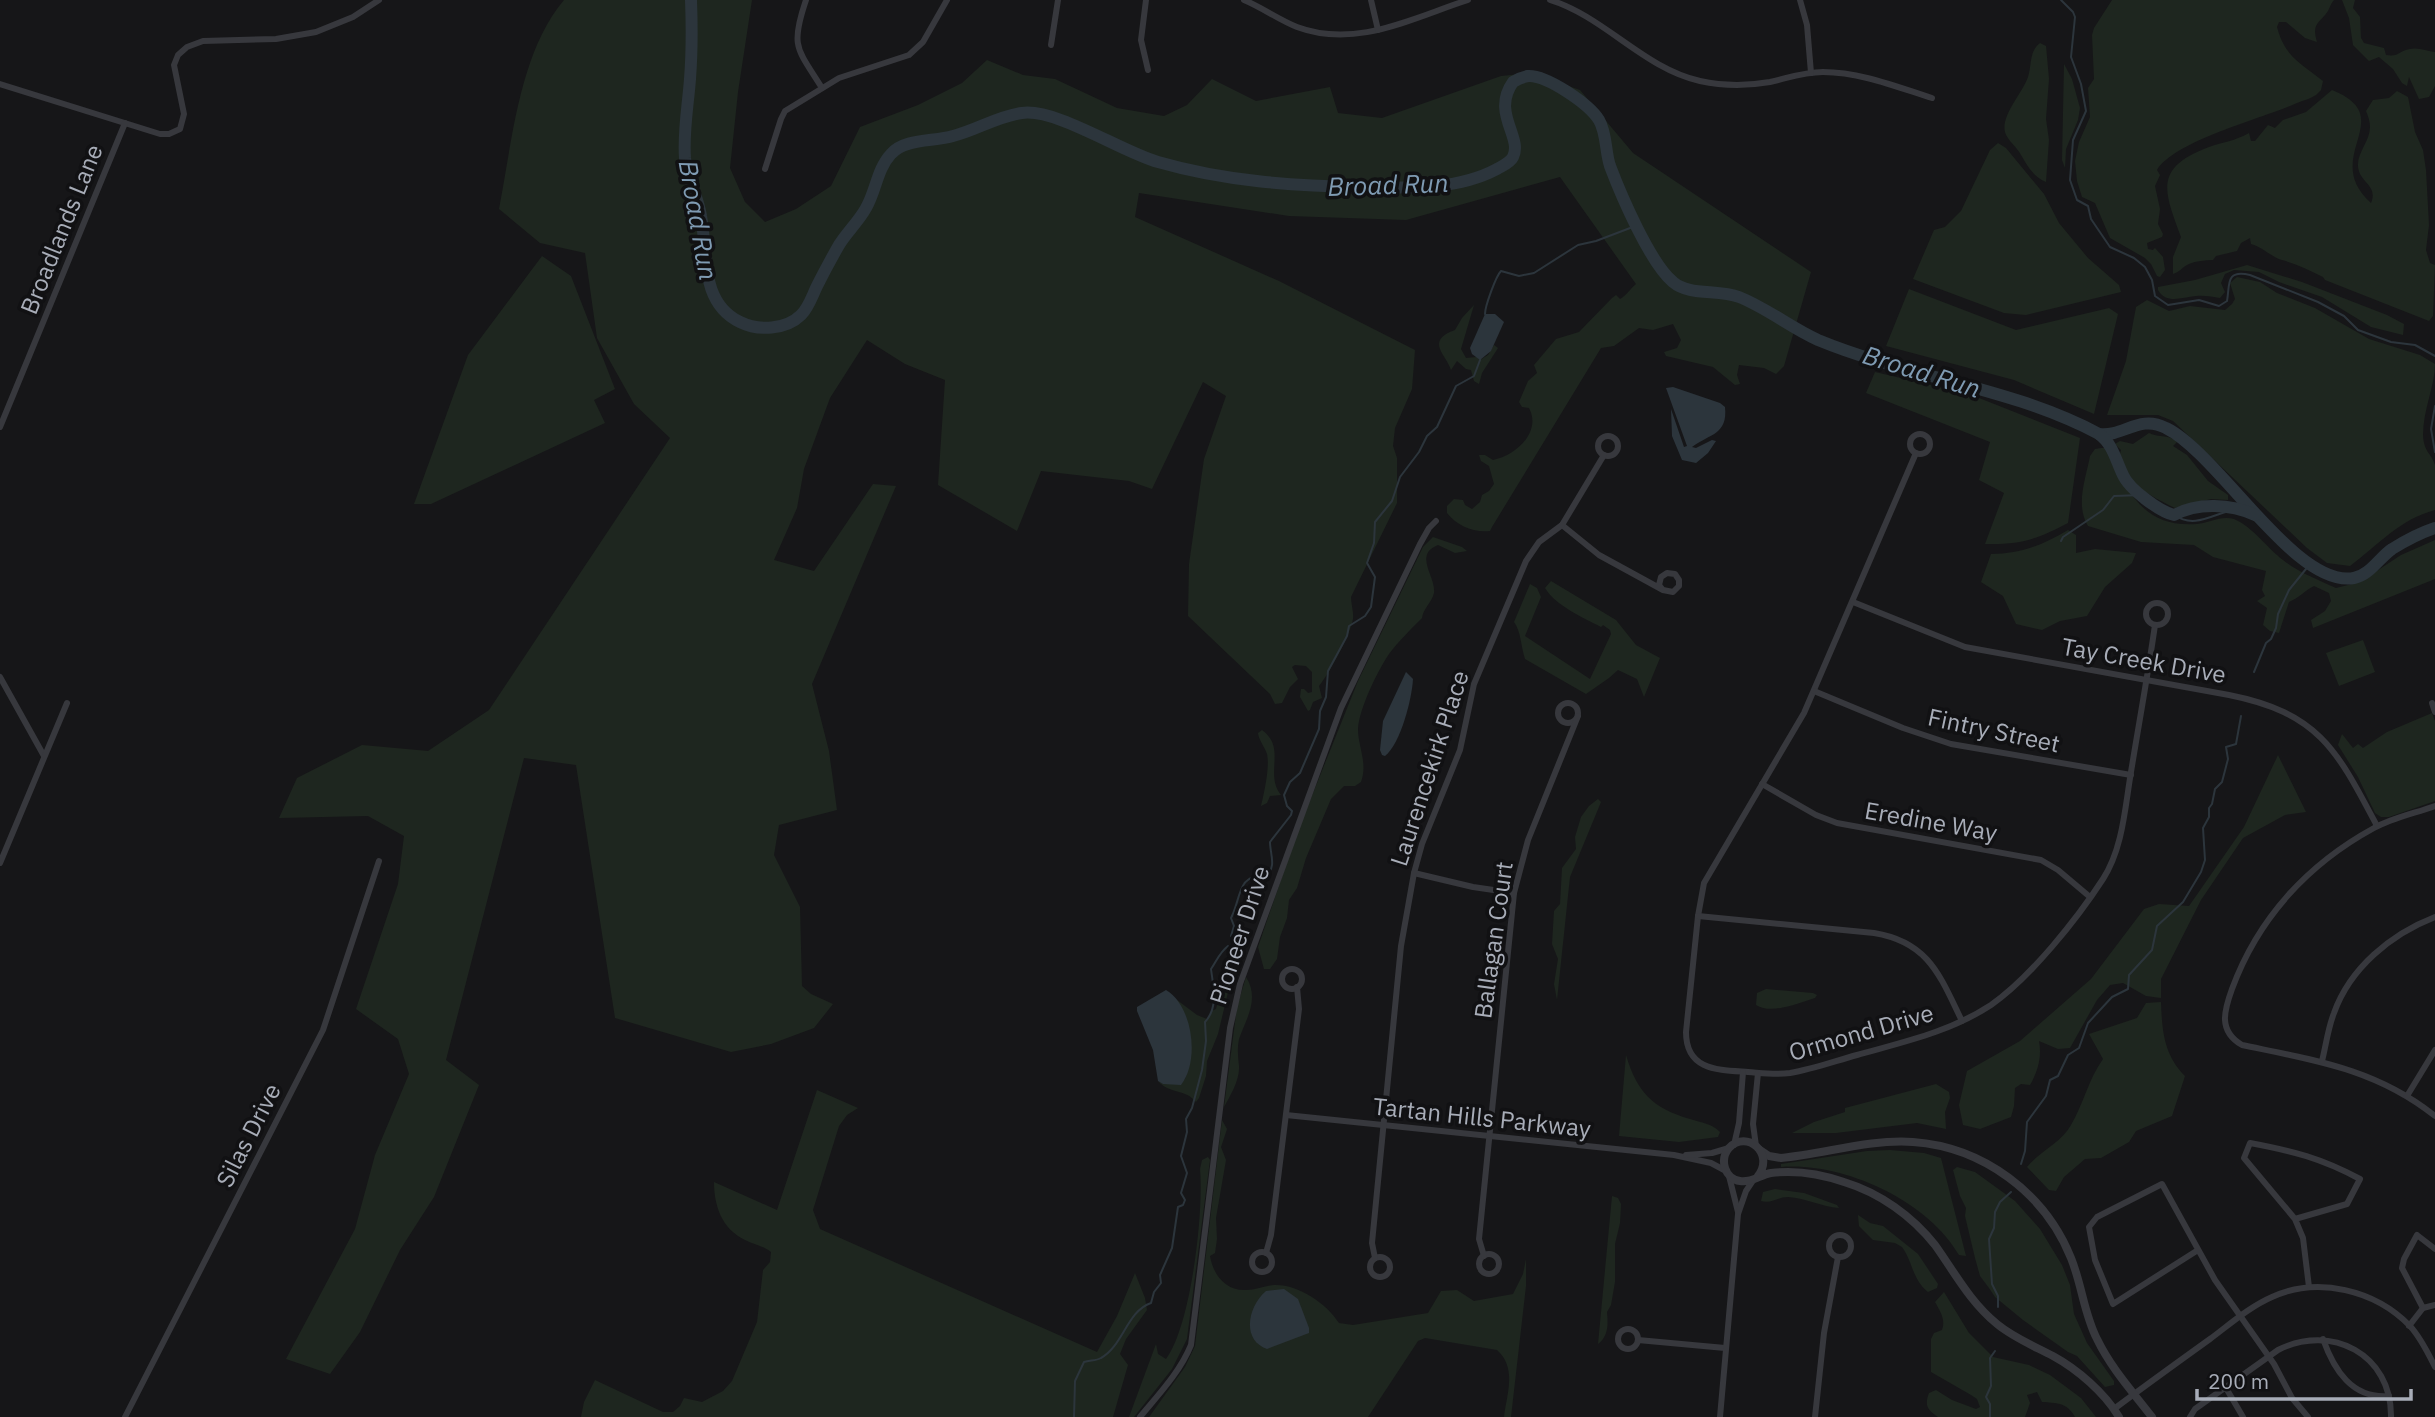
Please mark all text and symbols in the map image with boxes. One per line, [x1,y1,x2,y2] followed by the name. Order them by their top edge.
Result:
[12,139,110,319] street label: Broadlands Lane
[672,157,726,283] water label: Broad Run
[1327,165,1449,203] water label: Broad Run
[1859,337,1985,405] water label: Broad Run
[2059,630,2229,690] street label: Tay Creek Drive
[1382,666,1476,870] street label: Laurencekirk Place
[1925,700,2063,760] street label: Fintry Street
[1862,794,2000,848] street label: Eredine Way
[1466,859,1520,1021] street label: Ballagan Court
[1202,862,1276,1008] street label: Pioneer Drive
[1785,996,1937,1068] street label: Ormond Drive
[208,1078,288,1192] street label: Silas Drive
[1371,1090,1593,1144] street label: Tartan Hills Parkway
[2197,1358,2410,1402] scale bar
[2208,1367,2269,1395] text: 200 m

